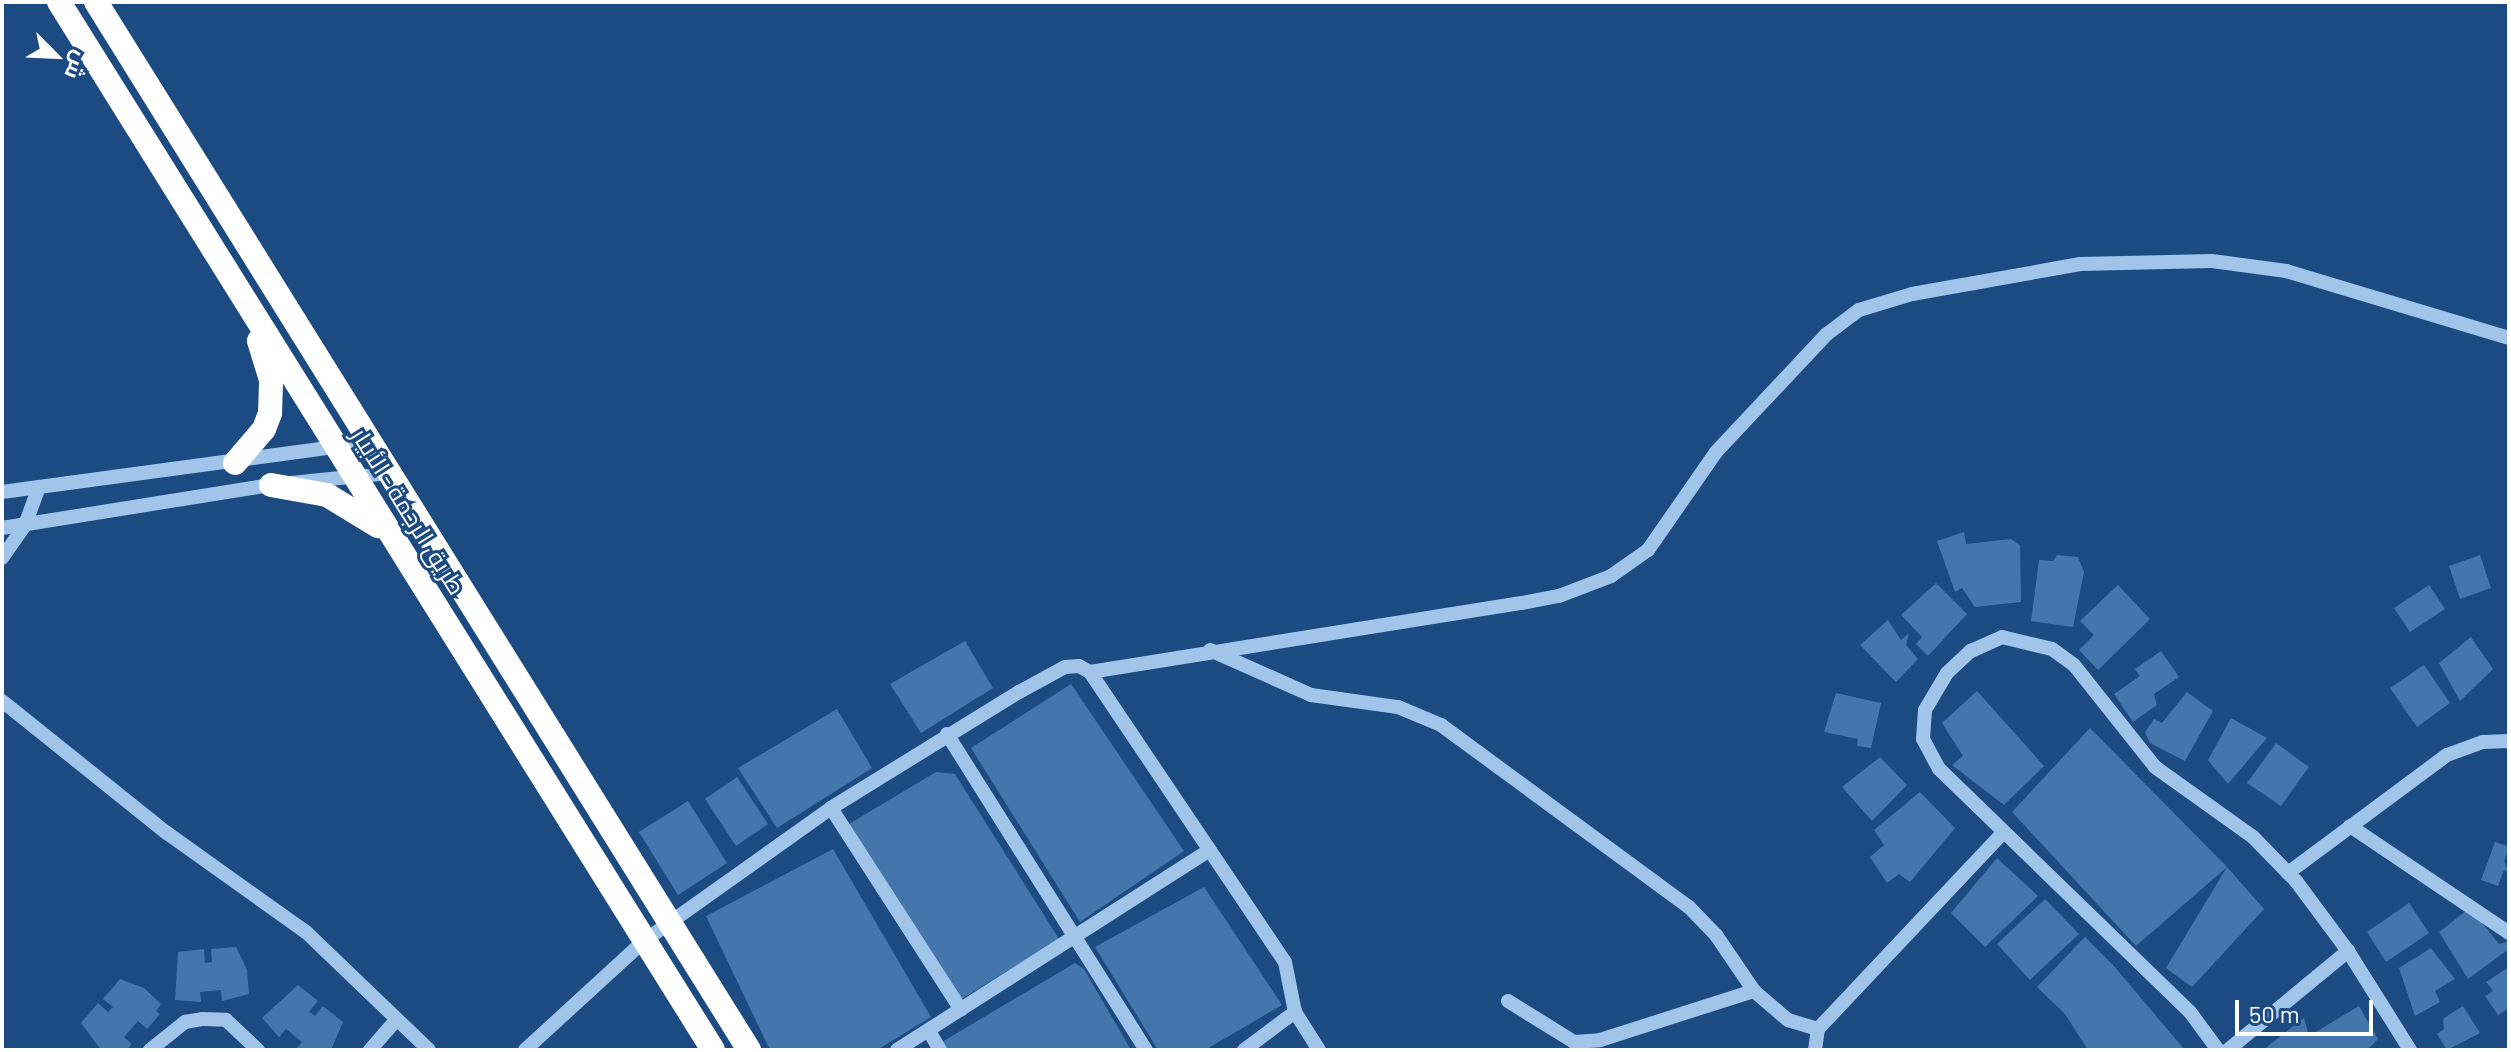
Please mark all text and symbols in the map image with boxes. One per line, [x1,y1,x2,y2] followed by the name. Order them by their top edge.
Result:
[16,16,96,96] north arrow
[60,48,96,84] text: ش
[346,422,472,600] street label: طريق الرجمة - الأبيار
[2239,984,2377,1034] scale bar
[2249,999,2300,1028] text: 50 m

